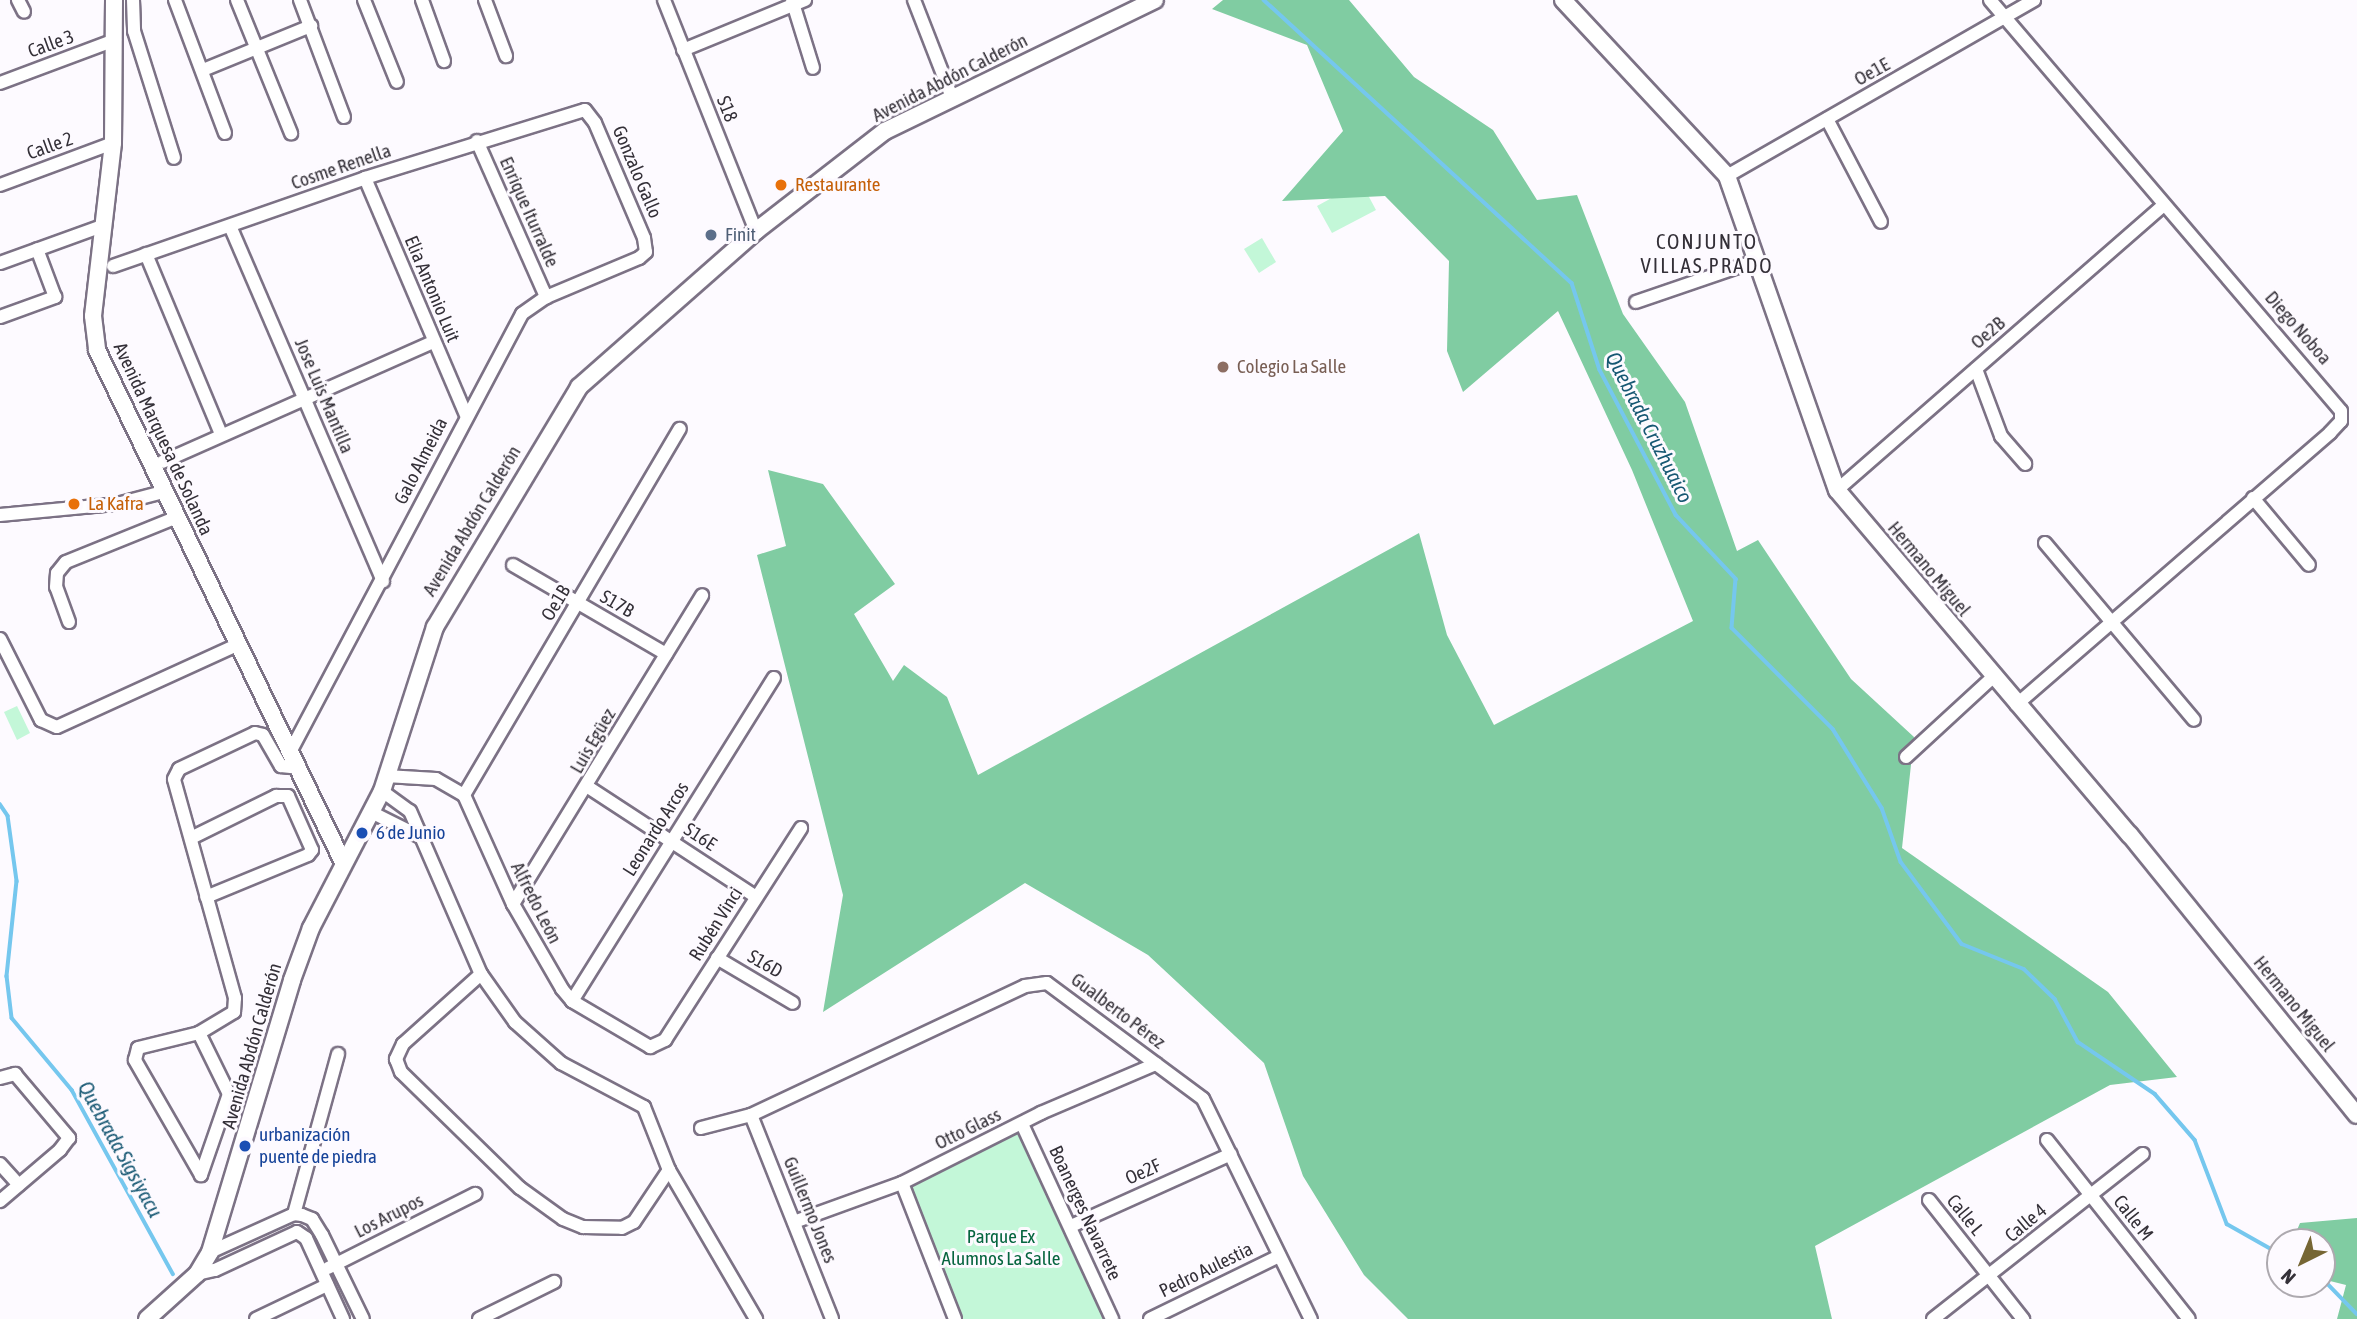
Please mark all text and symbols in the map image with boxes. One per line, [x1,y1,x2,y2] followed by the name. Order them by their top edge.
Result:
[25,25,77,63] street label: Calle 3
[869,29,1031,127] street label: Avenida Abdón Calderón
[1850,53,1894,91] street label: Oe1E
[712,93,742,125] street label: S18
[607,122,667,222] street label: Gonzalo Gallo
[24,127,76,165] street label: Calle 2
[288,139,394,195] street label: Cosme Renella
[495,153,563,271] street label: Enrique Iturralde
[795,174,880,196] place label: Restaurante
[773,177,789,193] marker: Restaurante
[725,224,756,246] place label: Finit
[703,227,719,243] marker: Finit
[1642,228,1772,278] district label: CONJUNTO VILLAS PRADO
[399,232,465,346] street label: Elia Antonio Luit
[2260,287,2336,369] street label: Diego Noboa
[1966,312,2010,354] street label: Oe2B
[290,335,358,457] street label: Jose Luis Mantilla
[108,339,218,539] street label: Avenida Marquesa de Solanda
[1601,347,1699,507] water label: Quebrada Cruzhuaico
[1237,356,1346,378] place label: Colegio La Salle
[1215,359,1231,375] marker: Colegio La Salle
[389,414,453,508] street label: Galo Almeida
[418,442,526,600] street label: Avenida Abdón Calderón
[88,493,144,515] place label: La Kafra
[66,496,82,512] marker: La Kafra
[1883,517,1975,621] street label: Hermano Miguel
[537,581,575,625] street label: Oe1B
[596,585,638,623] street label: S17B
[565,705,621,777] street label: Luis Egüez
[618,778,694,880] street label: Leonardo Arcos
[680,818,720,856] street label: S16E
[376,822,446,844] place label: 6 de Junio
[354,825,370,841] marker: 6 de Junio
[506,858,566,948] street label: Alfredo León
[684,883,748,965] street label: Rubén Vinci
[744,945,786,983] street label: S16D
[2248,952,2340,1056] street label: Hermano Miguel
[217,961,287,1131] street label: Avenida Abdón Calderón
[1066,968,1170,1054] street label: Gualberto Pérez
[73,1077,169,1221] water label: Quebrada Sigsiyacu
[931,1103,1005,1155] street label: Otto Glass
[259,1124,377,1168] place label: urbanización puente de piedra
[237,1138,253,1154] marker: urbanización puente de piedra
[1044,1142,1126,1284] street label: Boanerges Navarrete
[778,1154,842,1266] street label: Guillermo Jones
[1122,1154,1164,1190] street label: Oe2F
[351,1189,427,1243] street label: Los Arupos
[1942,1190,1988,1240] street label: Calle L
[2108,1191,2158,1245] street label: Calle M
[2001,1199,2051,1247] street label: Calle 4
[942,1226,1060,1270] park label: Parque Ex Alumnos La Salle
[2266,1228,2336,1298] north arrow
[1156,1238,1256,1302] street label: Pedro Aulestia
[2276,1265,2300,1289] text: N

